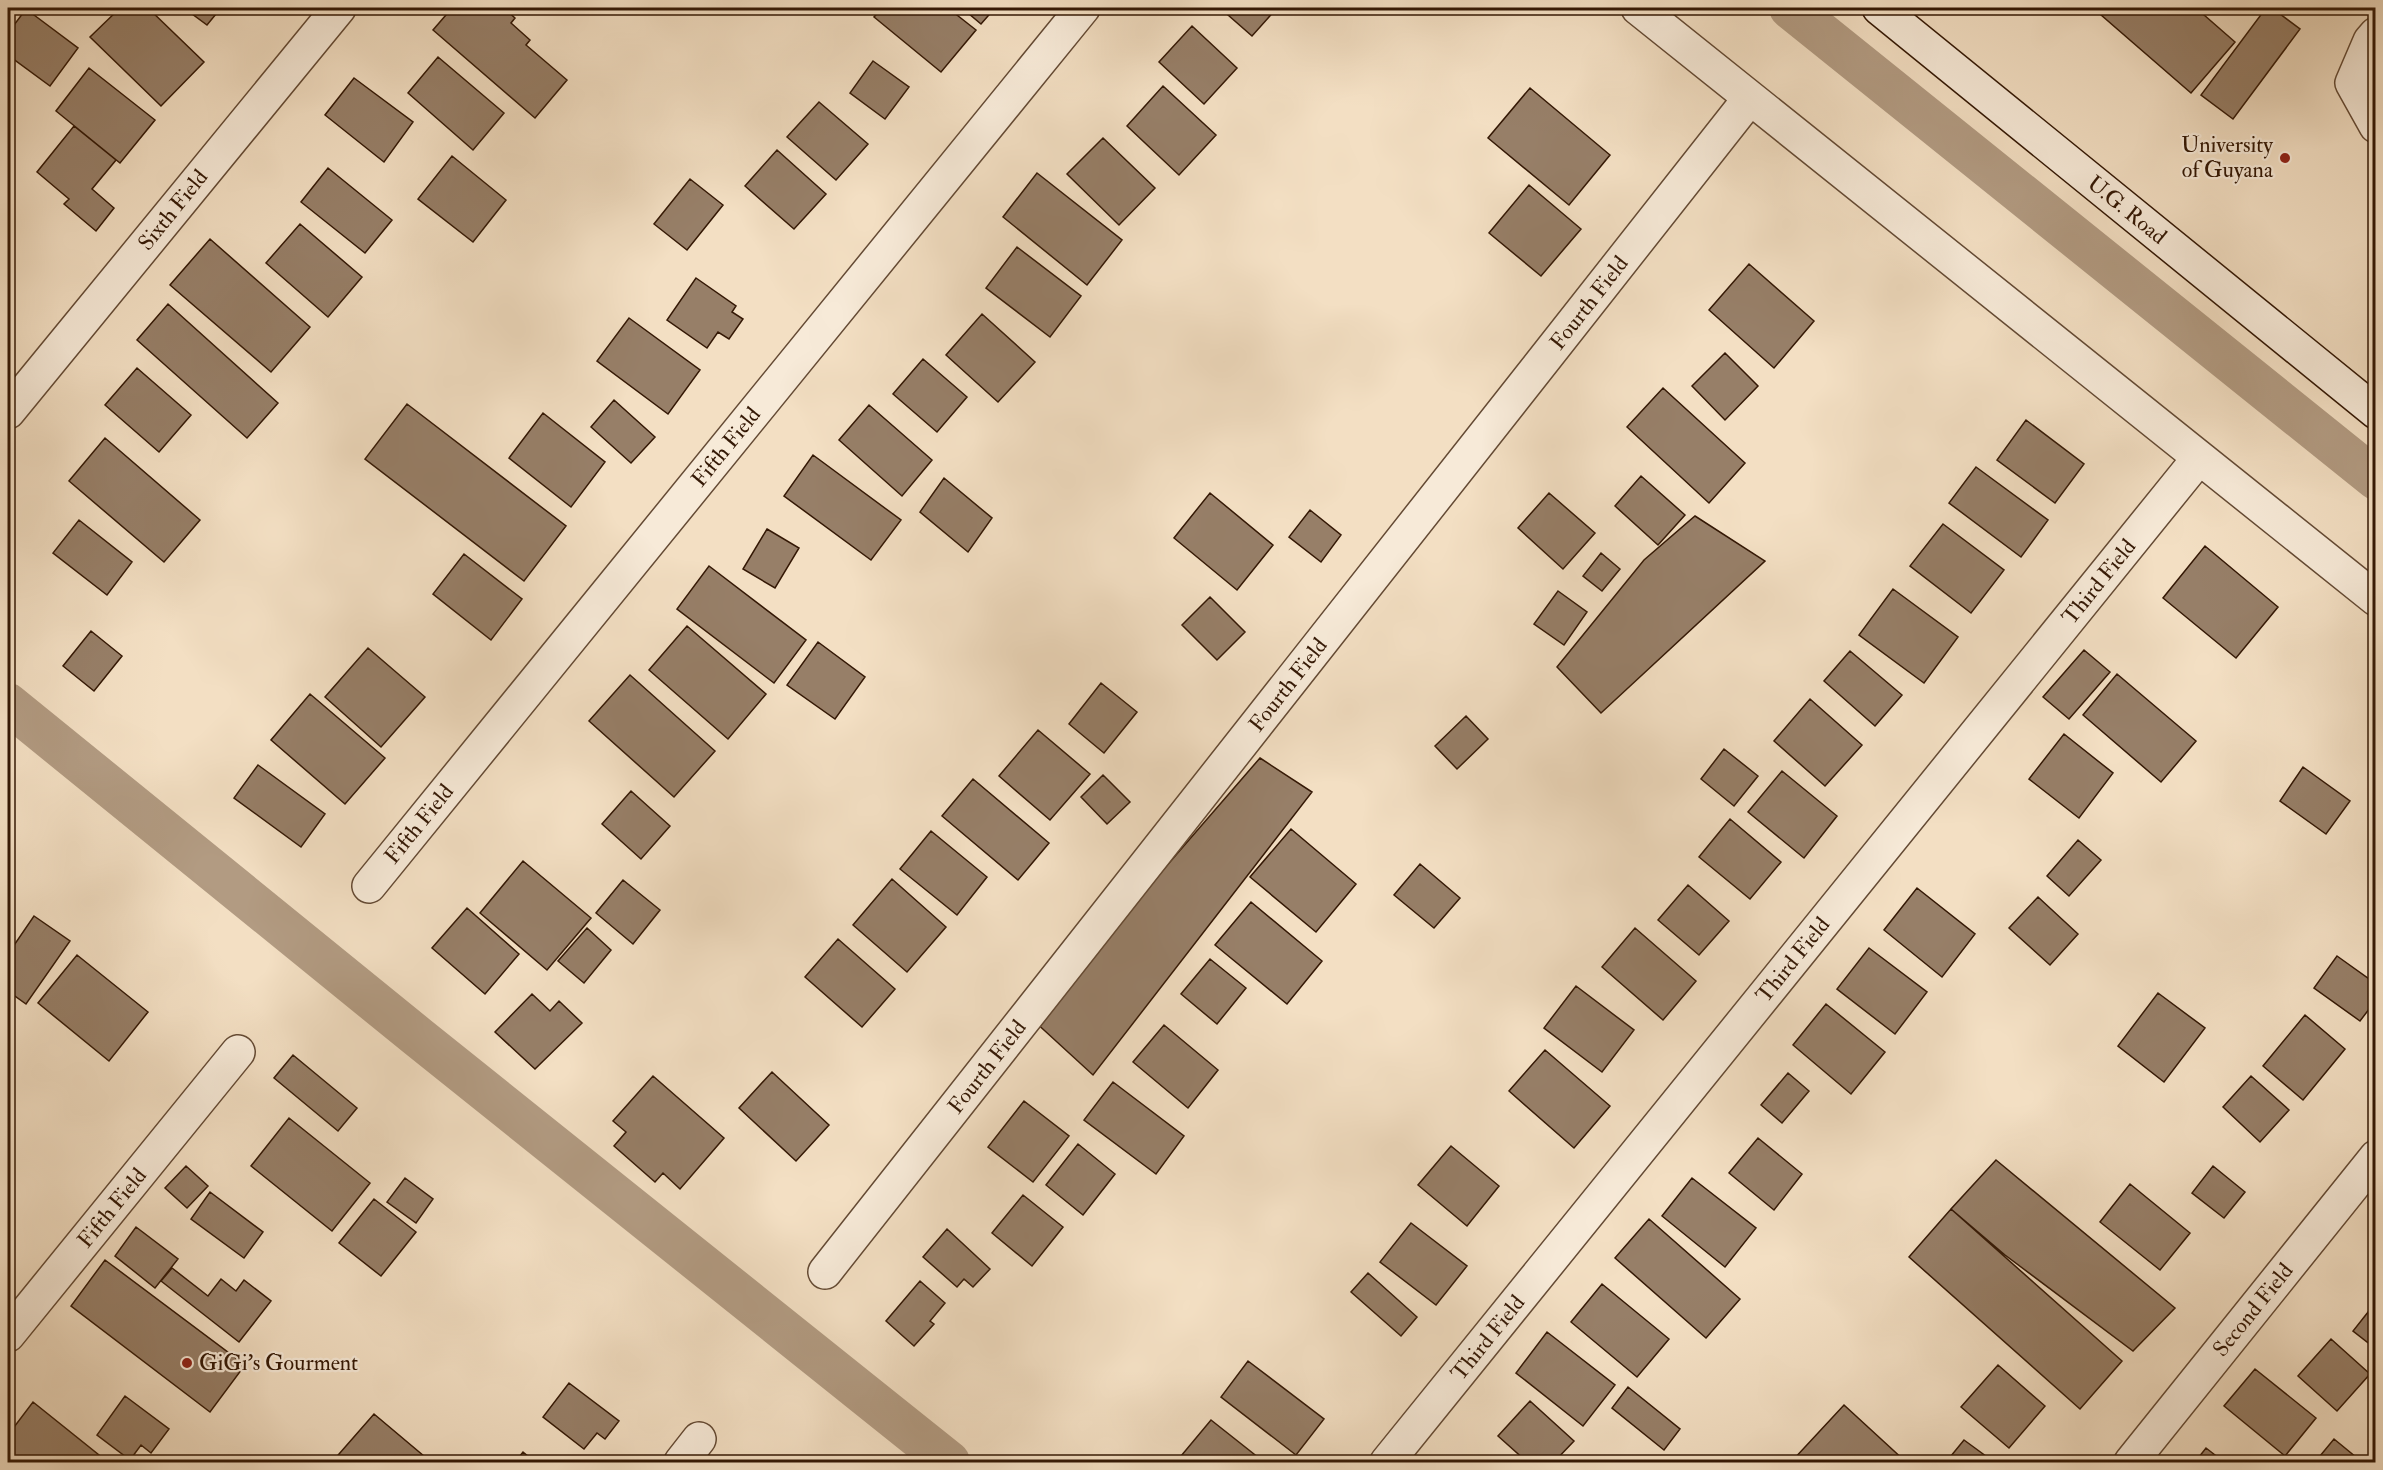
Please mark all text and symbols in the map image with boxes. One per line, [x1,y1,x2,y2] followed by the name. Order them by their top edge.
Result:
[2181,131,2274,184] place label: University of Guyana
[2278,151,2292,165] marker: University of Guyana
[132,164,214,256] street label: Sixth Field
[2082,169,2173,251] street label: U.G. Road
[1544,250,1635,356] street label: Fourth Field
[685,401,767,493] street label: Fifth Field
[2056,533,2142,631] street label: Third Field
[1243,632,1334,738] street label: Fourth Field
[378,778,460,870] street label: Fifth Field
[1750,911,1836,1009] street label: Third Field
[942,1014,1033,1120] street label: Fourth Field
[71,1162,153,1254] street label: Fifth Field
[2207,1257,2299,1363] street label: Second Field
[1445,1289,1531,1387] street label: Third Field
[199,1349,358,1377] place label: GiGi's Gourment
[180,1356,194,1370] marker: GiGi's Gourment

